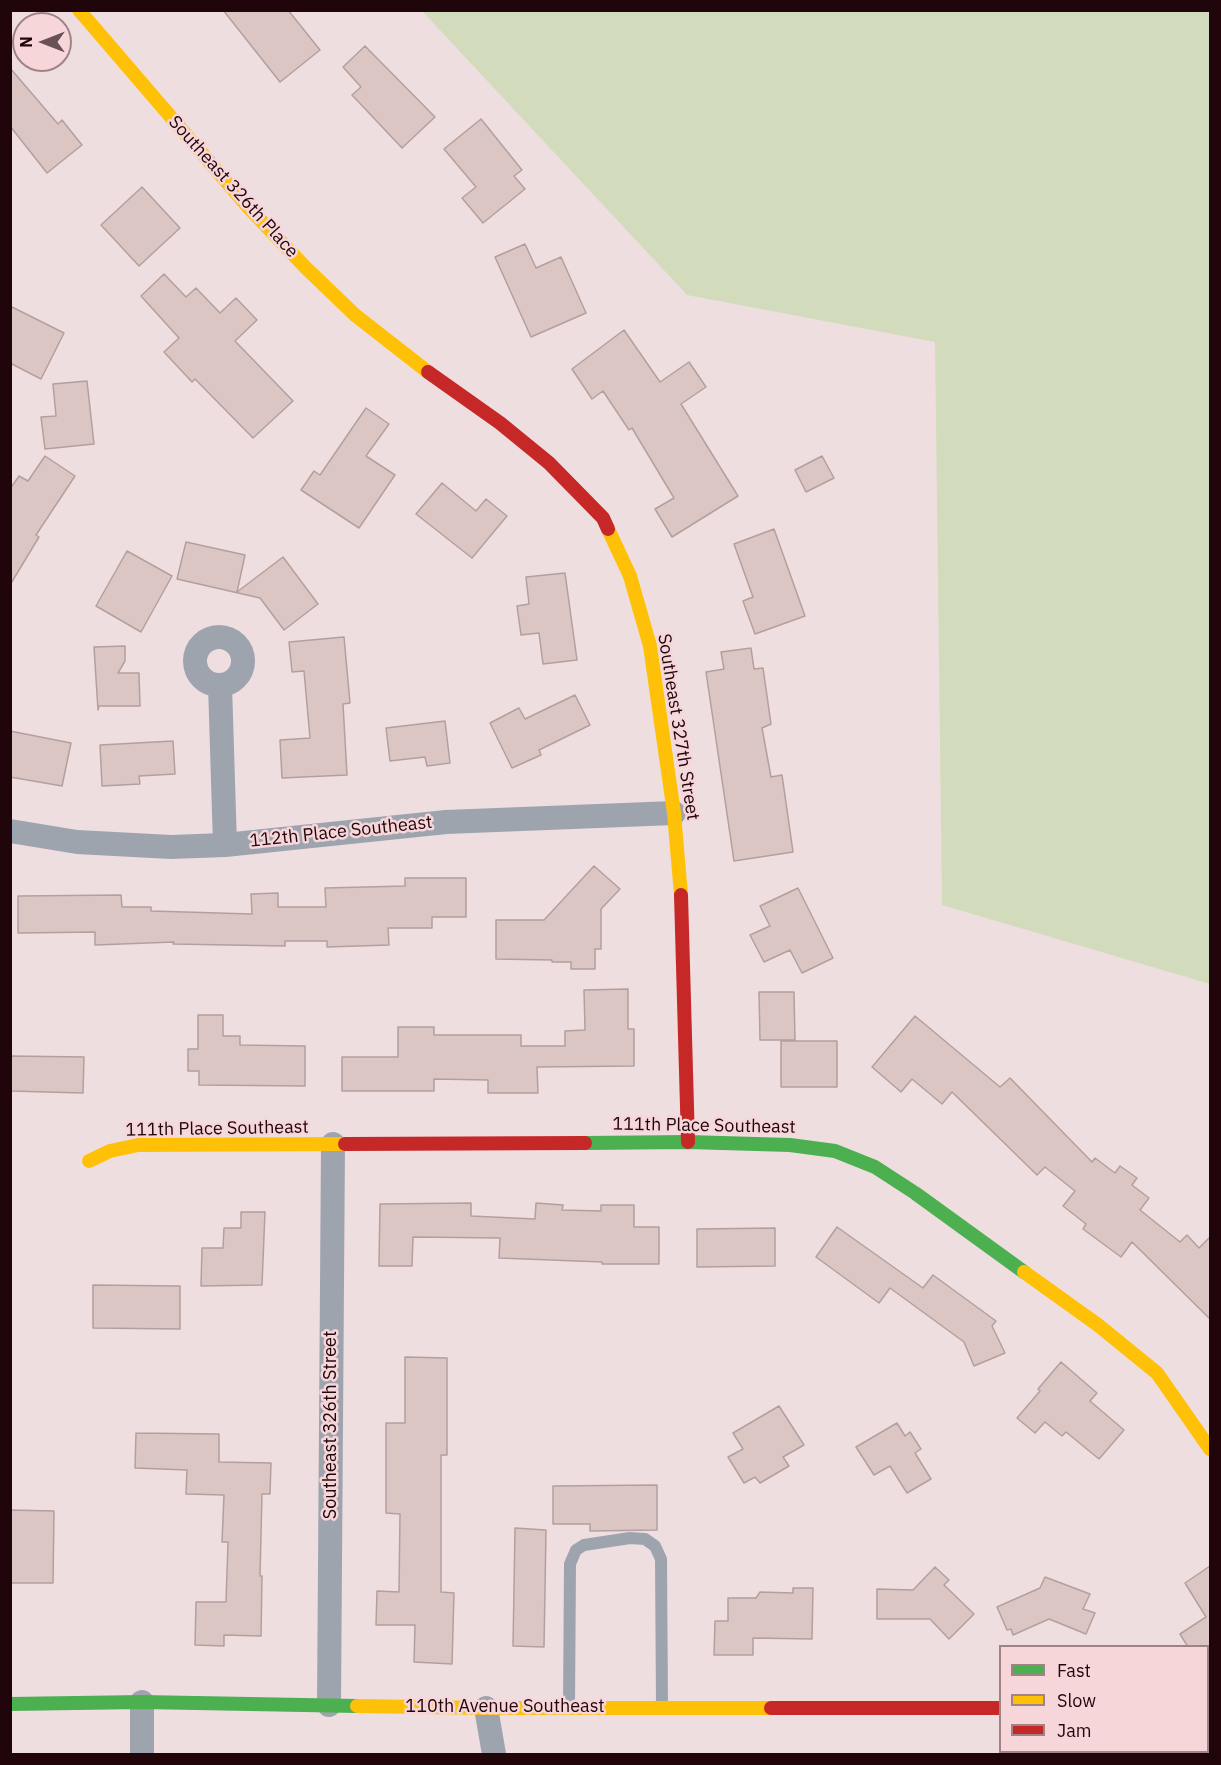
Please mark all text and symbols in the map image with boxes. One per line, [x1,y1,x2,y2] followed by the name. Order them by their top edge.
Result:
[12,12,72,72] north arrow
[16,36,36,48] text: N
[164,112,302,262] street label: Southeast 326th Place
[653,632,703,822] street label: Southeast 327th Street
[249,812,433,852] street label: 112th Place Southeast
[612,1114,796,1138] street label: 111th Place Southeast
[125,1117,309,1141] street label: 111th Place Southeast
[320,1331,342,1519] street label: Southeast 326th Street
[999,1645,1209,1753] legend
[1057,1659,1091,1682] text: Fast
[1057,1689,1096,1712] text: Slow
[405,1696,605,1718] street label: 110th Avenue Southeast
[1057,1719,1092,1742] text: Jam

